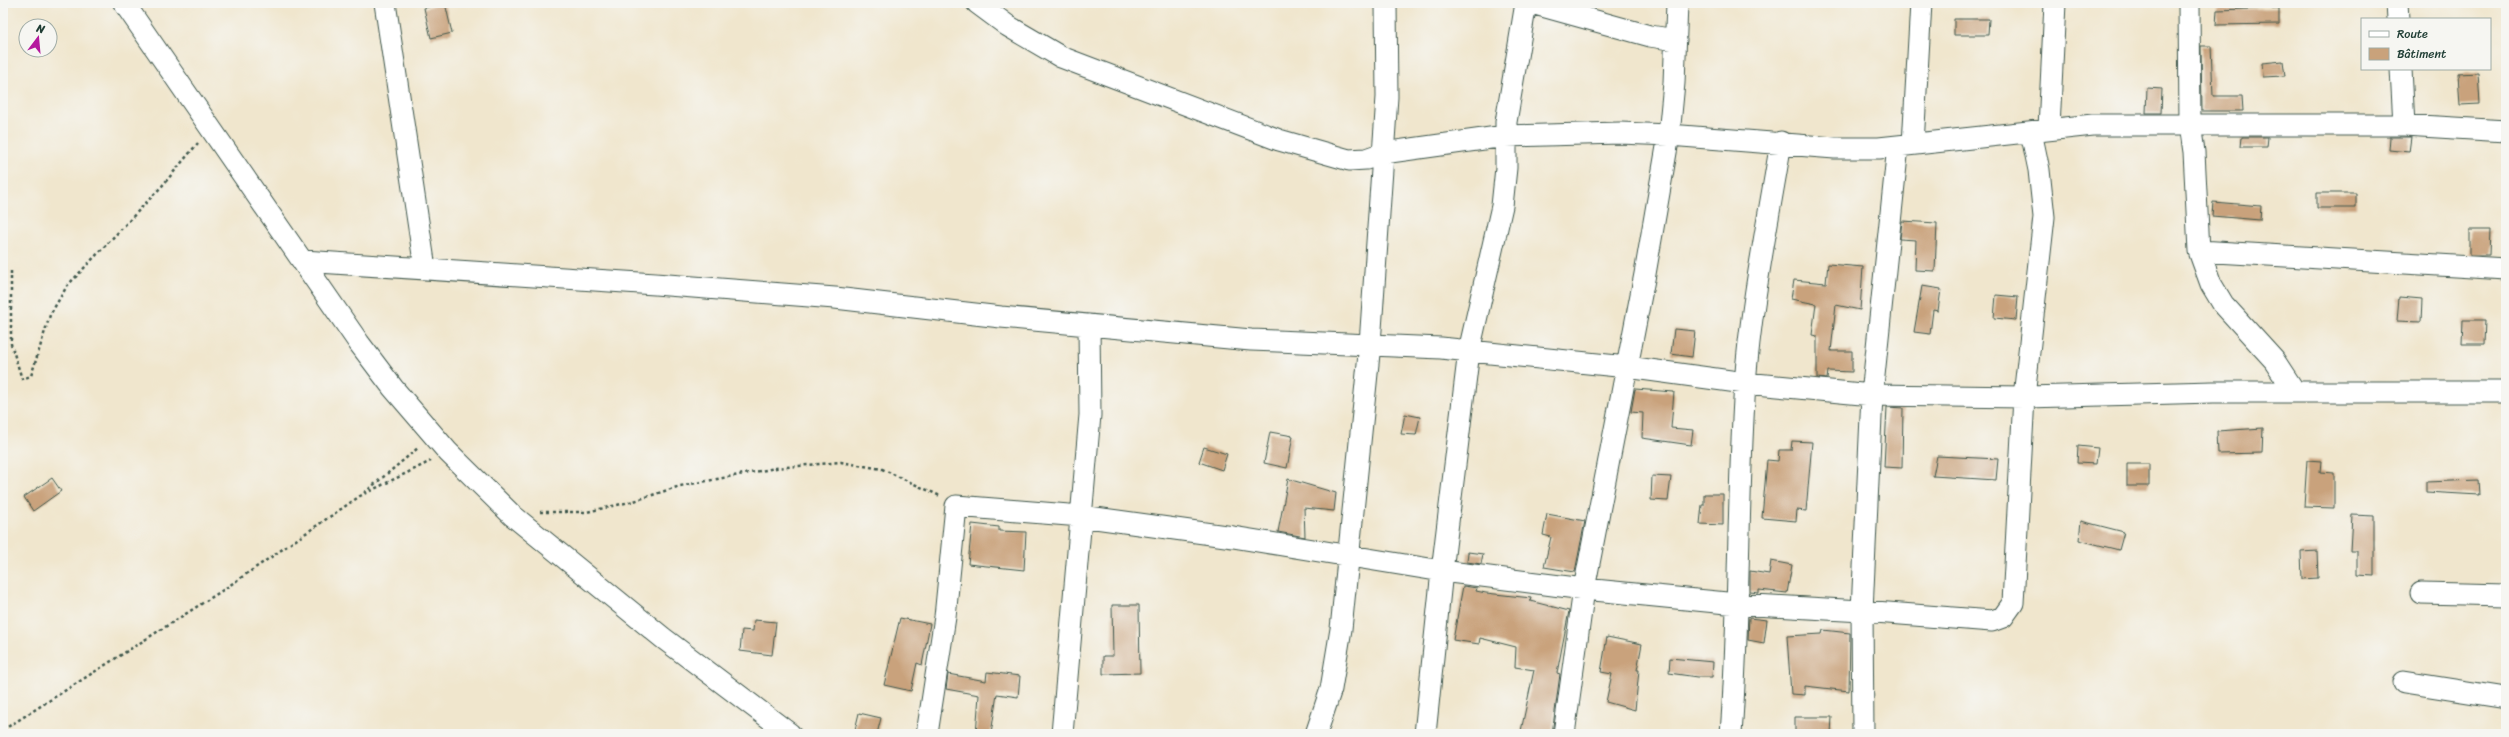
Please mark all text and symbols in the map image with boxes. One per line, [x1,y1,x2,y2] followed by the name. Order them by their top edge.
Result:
[18,18,58,58] north arrow
[33,18,47,39] text: N
[2361,18,2491,70] legend
[2397,23,2428,45] text: Route
[2397,43,2446,65] text: Bâtiment

